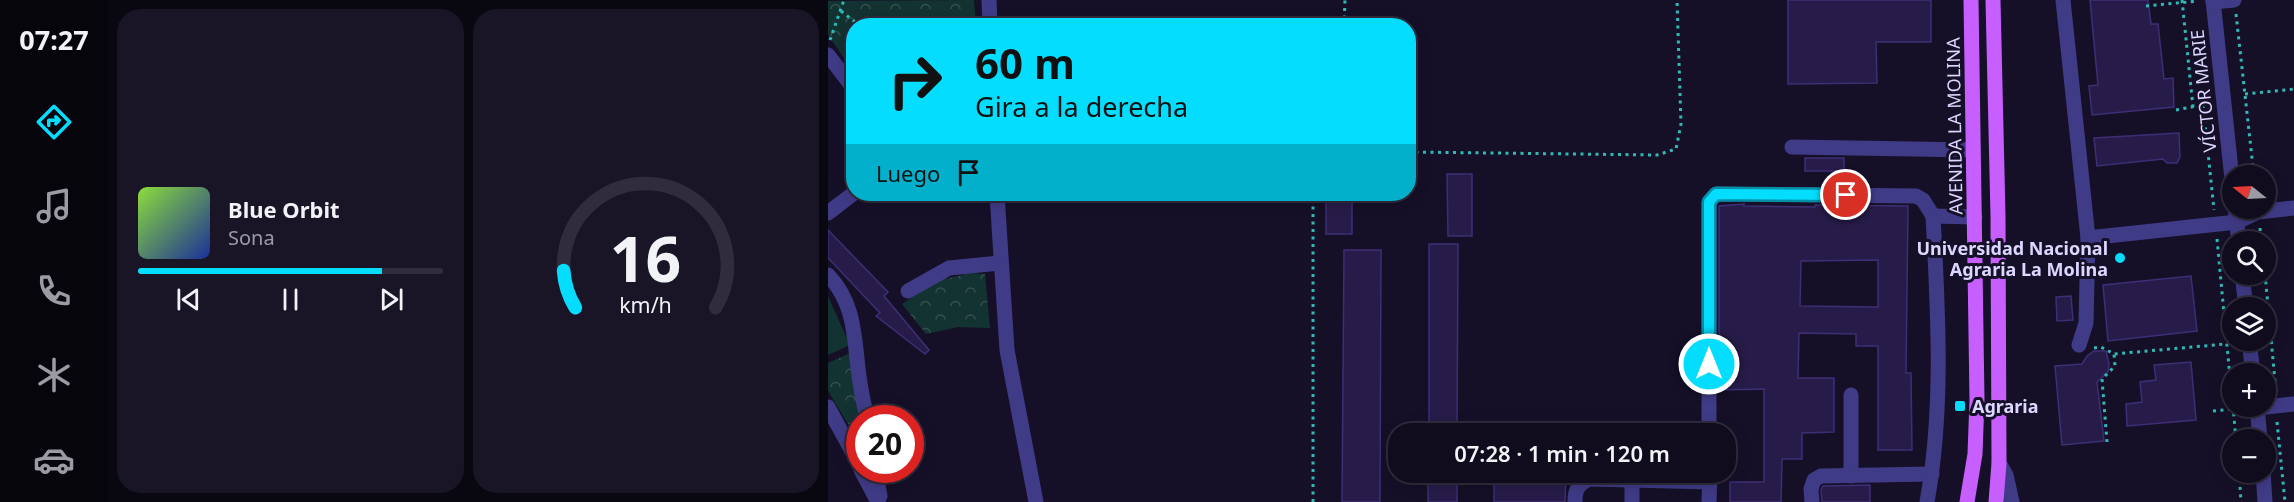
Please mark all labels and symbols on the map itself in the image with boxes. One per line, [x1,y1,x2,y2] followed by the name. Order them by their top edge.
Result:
[2185,29,2221,153] street label: VÍCTOR MARIE
[1940,37,1968,215] street label: AVENIDA LA MOLINA
[2222,165,2276,219] north arrow
[1820,169,1871,220] pin
[1916,236,2108,281] place label: Universidad Nacional Agraria La Molina
[2113,251,2127,265] marker: Universidad Nacional Agraria La Molina
[1677,332,1741,396] position arrow
[1972,394,2039,418] place label: Agraria
[1953,399,1967,413] marker: Agraria
[846,405,924,483] speed limit sign: 20

